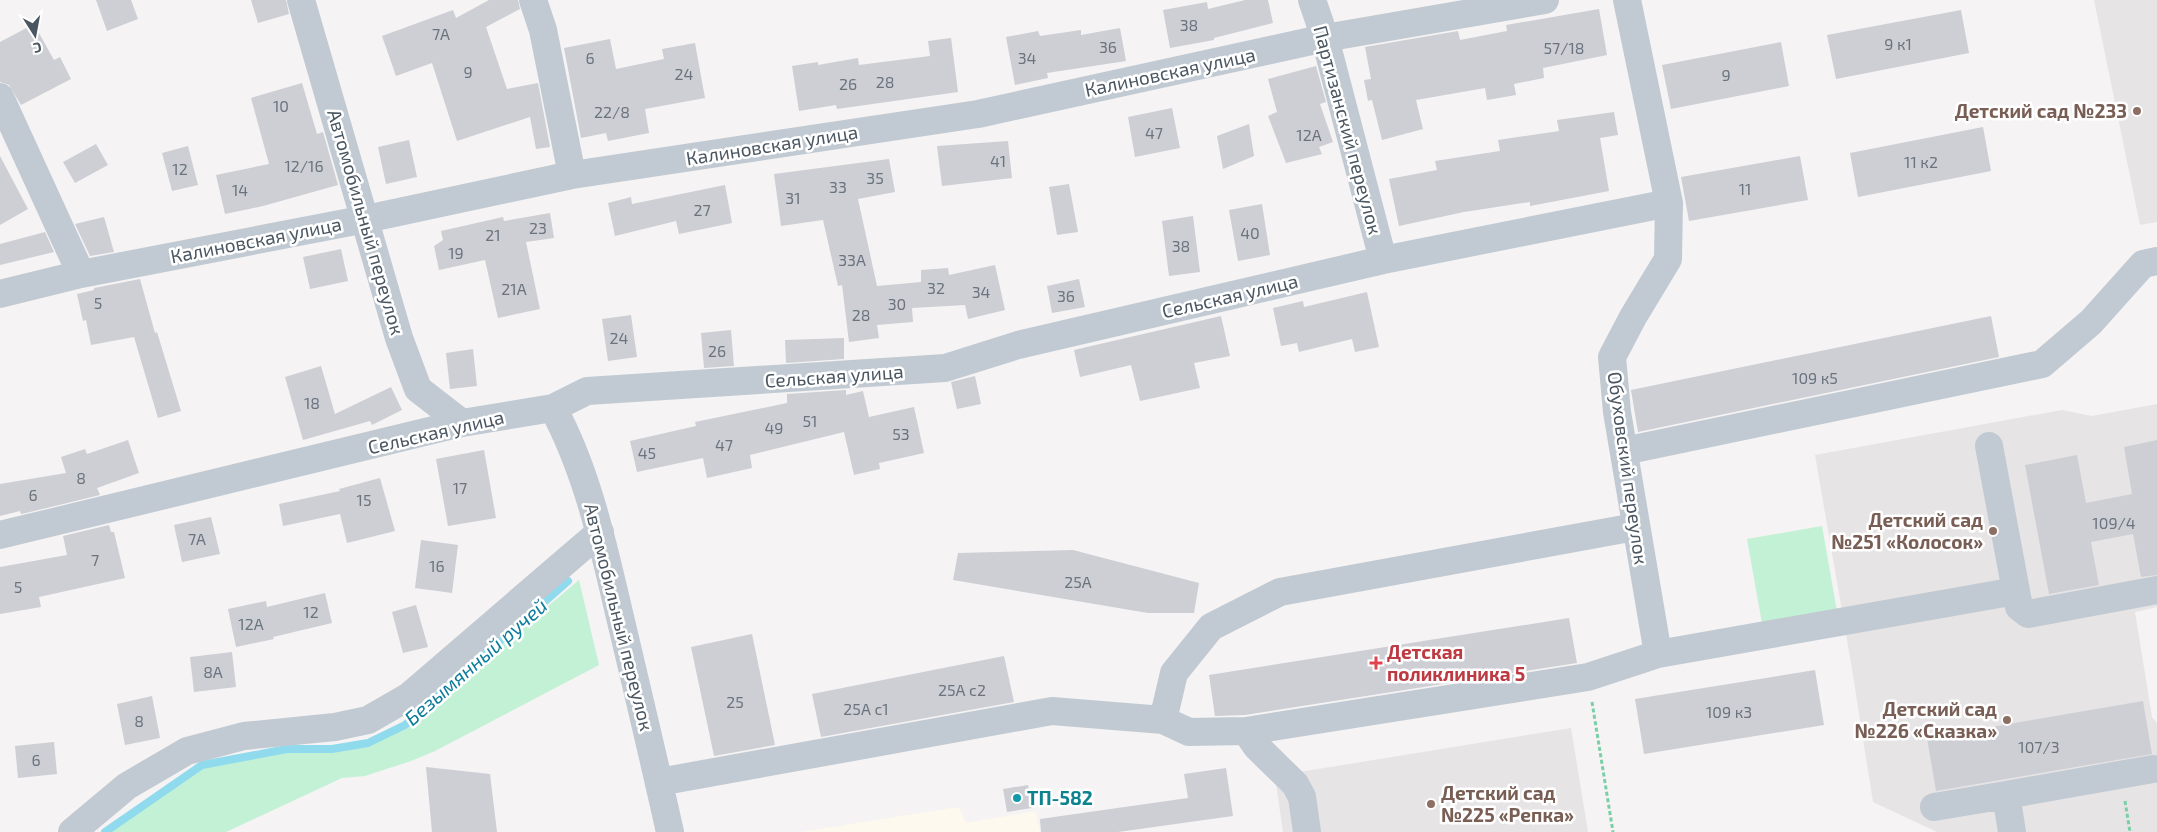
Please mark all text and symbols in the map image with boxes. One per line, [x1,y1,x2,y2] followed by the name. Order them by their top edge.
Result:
[10,10,60,60] north arrow
[1180,15,1198,34] house number: 38
[1309,23,1387,237] street label: Партизанский переулок
[432,24,450,43] house number: 7А
[1884,34,1912,53] house number: 9 к1
[1099,37,1117,56] house number: 36
[1543,38,1585,57] house number: 57/18
[32,39,43,57] text: С
[1083,42,1257,102] street label: Калиновская улица
[585,48,595,67] house number: 6
[1018,48,1037,67] house number: 34
[463,62,473,81] house number: 9
[675,64,694,83] house number: 24
[1721,65,1731,84] house number: 9
[876,72,894,91] house number: 28
[839,74,857,93] house number: 26
[273,96,289,115] house number: 10
[1955,99,2127,122] place label: Детский сад №233
[594,102,630,121] house number: 22/8
[2131,105,2143,117] marker: Детский сад №233
[322,106,410,338] street label: Автомобильный переулок
[684,120,860,170] street label: Калиновская улица
[1145,123,1163,142] house number: 47
[1296,125,1322,144] house number: 12А
[990,151,1006,170] house number: 41
[1904,152,1938,171] house number: 11 к2
[284,156,324,175] house number: 12/16
[172,159,188,178] house number: 12
[866,168,884,187] house number: 35
[829,177,847,196] house number: 33
[1739,179,1751,198] house number: 11
[232,180,248,199] house number: 14
[785,188,801,207] house number: 31
[693,200,711,219] house number: 27
[168,212,344,268] street label: Калиновская улица
[529,218,547,237] house number: 23
[1240,223,1260,242] house number: 40
[485,225,501,244] house number: 21
[1172,236,1190,255] house number: 38
[448,243,464,262] house number: 19
[838,250,866,269] house number: 33А
[1160,269,1300,323] street label: Сельская улица
[927,278,945,297] house number: 32
[501,279,527,298] house number: 21А
[972,282,991,301] house number: 34
[1057,286,1075,305] house number: 36
[94,293,102,312] house number: 5
[888,294,906,313] house number: 30
[852,305,870,324] house number: 28
[610,328,629,347] house number: 24
[708,341,726,360] house number: 26
[764,359,904,393] street label: Сельская улица
[1792,368,1838,387] house number: 109 к5
[1603,370,1653,566] street label: Обуховский переулок
[304,393,320,412] house number: 18
[366,405,506,459] street label: Сельская улица
[803,411,817,430] house number: 51
[765,418,784,437] house number: 49
[892,424,910,443] house number: 53
[715,435,733,454] house number: 47
[638,443,656,462] house number: 45
[76,468,86,487] house number: 8
[453,478,467,497] house number: 17
[28,485,38,504] house number: 6
[357,490,371,509] house number: 15
[579,501,659,733] street label: Автомобильный переулок
[1831,508,1983,553] place label: Детский сад №251 «Колосок»
[2092,513,2136,532] house number: 109/4
[1987,525,1999,537] marker: Детский сад №251 «Колосок»
[188,529,206,548] house number: 7А
[91,550,99,569] house number: 7
[429,556,445,575] house number: 16
[1064,572,1092,591] house number: 25А
[14,577,22,596] house number: 5
[399,593,552,730] water label: Безымянный ручей
[303,602,319,621] house number: 12
[238,614,264,633] house number: 12А
[1387,640,1525,685] place label: Детская поликлиника 5
[1369,656,1383,670] marker: Детская поликлиника 5
[203,662,223,681] house number: 8А
[938,680,986,699] house number: 25А с2
[726,692,744,711] house number: 25
[1855,697,1997,742] place label: Детский сад №226 «Сказка»
[843,699,889,718] house number: 25А с1
[1706,702,1752,721] house number: 109 к3
[134,711,144,730] house number: 8
[2001,714,2013,726] marker: Детский сад №226 «Сказка»
[2018,737,2060,756] house number: 107/3
[31,750,41,769] house number: 6
[1441,781,1574,826] place label: Детский сад №225 «Репка»
[1027,786,1093,809] place label: ТП-582
[1011,792,1023,804] marker: ТП-582
[1425,798,1437,810] marker: Детский сад №225 «Репка»

